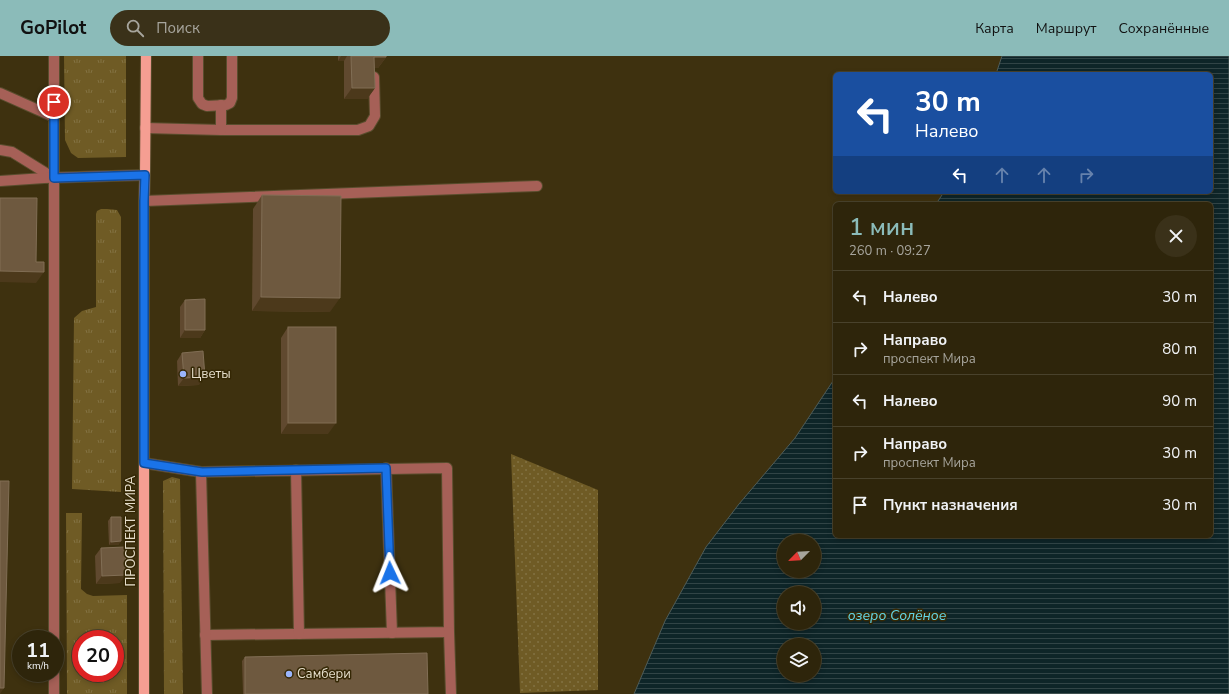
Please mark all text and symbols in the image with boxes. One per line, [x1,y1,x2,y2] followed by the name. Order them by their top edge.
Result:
[110,10,390,46] search box
[20,15,86,41] text: GoPilot
[124,17,146,39] icon: search
[156,18,200,38] text: Поиск
[975,19,1014,38] text: Карта
[1036,19,1097,38] text: Маршрут
[1119,19,1209,38] text: Сохранённые
[915,83,981,121] text: 30 m
[37,85,71,119] pin
[849,88,901,140] icon: left
[43,91,65,113] icon: arrive
[915,119,979,143] text: Налево
[949,164,971,186] icon: left
[991,164,1013,186] icon: ahead
[1033,164,1055,186] icon: ahead
[1075,164,1097,186] icon: right
[849,211,914,243] text: 1 мин
[1155,215,1197,257] button: close
[849,242,931,260] text: 260 m · 09:27
[849,286,871,308] icon: left
[883,287,938,307] text: Налево
[1162,287,1197,307] text: 30 m
[883,330,947,350] text: Направо
[849,338,871,360] icon: right
[1162,339,1197,359] text: 80 m
[883,350,976,368] text: проспект Мира
[191,365,231,383] place label: Цветы
[178,369,188,379] marker: Цветы
[849,390,871,412] icon: left
[883,391,938,411] text: Налево
[1162,391,1197,411] text: 90 m
[883,434,947,454] text: Направо
[849,442,871,464] icon: right
[1162,443,1197,463] text: 30 m
[883,454,976,472] text: проспект Мира
[122,475,140,587] street label: ПРОСПЕКТ МИРА
[849,494,871,516] icon: arrive
[883,495,1018,515] text: Пункт назначения
[1162,495,1197,515] text: 30 m
[777,534,821,578] north arrow
[777,534,821,682] map controls
[369,552,411,594] position arrow
[777,586,821,630] button: sound
[848,606,947,625] water label: озеро Солёное
[72,630,124,682] speed limit sign: 20
[26,637,50,664] text: 11
[777,638,821,682] button: layers
[27,659,49,673] text: km/h
[297,665,351,683] place label: Самбери
[284,669,294,679] marker: Самбери

